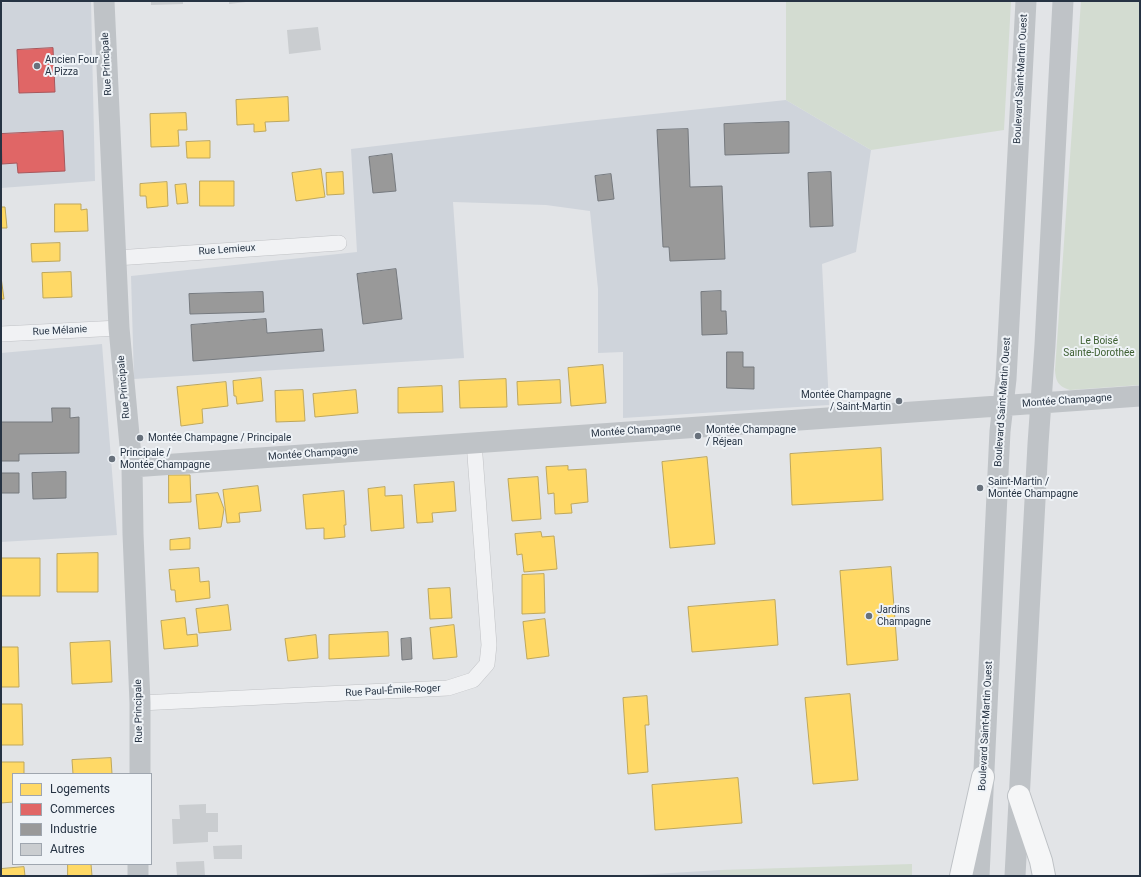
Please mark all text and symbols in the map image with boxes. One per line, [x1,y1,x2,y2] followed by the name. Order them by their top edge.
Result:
[1012,14,1030,144] street label: Boulevard Saint-Martin Ouest
[99,32,115,96] street label: Rue Principale
[45,54,98,78] place label: Ancien Four A Pizza
[32,61,42,71] marker: Ancien Four A Pizza
[198,242,256,258] street label: Rue Lemieux
[32,324,88,338] street label: Rue Mélanie
[1063,335,1135,358] park label: Le Boisé Sainte-Dorothée
[992,337,1014,467] street label: Boulevard Saint-Martin Ouest
[115,355,133,419] street label: Rue Principale
[801,389,891,412] place label: Montée Champagne / Saint-Martin
[1022,392,1112,410] street label: Montée Champagne
[894,396,904,406] marker: Montée Champagne / Saint-Martin
[591,422,681,440] street label: Montée Champagne
[706,424,796,448] place label: Montée Champagne / Réjean
[693,431,703,441] marker: Montée Champagne / Réjean
[148,432,291,444] place label: Montée Champagne / Principale
[135,433,145,443] marker: Montée Champagne / Principale
[268,445,358,463] street label: Montée Champagne
[120,447,210,470] place label: Principale / Montée Champagne
[107,454,117,464] marker: Principale / Montée Champagne
[988,476,1078,500] place label: Saint-Martin / Montée Champagne
[975,483,985,493] marker: Saint-Martin / Montée Champagne
[877,604,931,628] place label: Jardins Champagne
[864,611,874,621] marker: Jardins Champagne
[977,661,995,791] street label: Boulevard Saint-Martin Ouest
[132,679,146,743] street label: Rue Principale
[345,683,441,699] street label: Rue Paul-Émile-Roger
[12,773,152,865] legend
[50,782,110,796] text: Logements
[50,802,115,816] text: Commerces
[50,822,97,836] text: Industrie
[50,842,85,856] text: Autres

